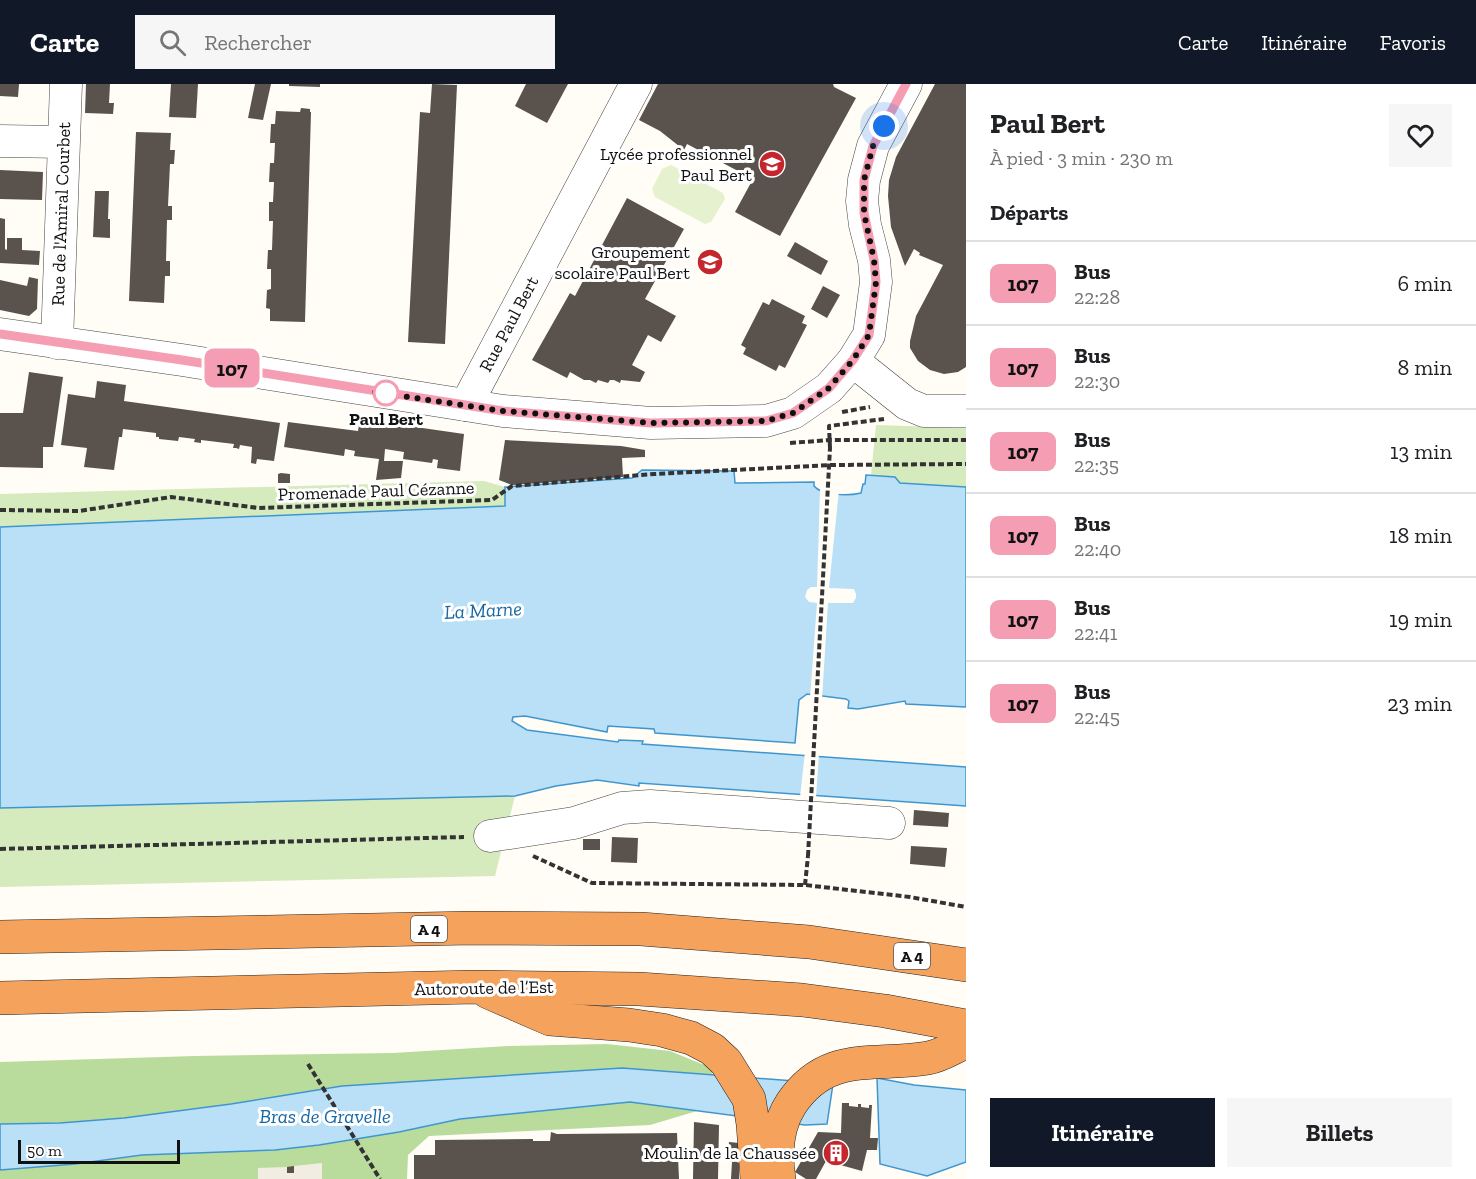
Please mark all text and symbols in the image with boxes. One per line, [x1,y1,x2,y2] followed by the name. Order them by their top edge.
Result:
[135,15,555,69] search box
[30,26,99,59] text: Carte
[156,26,189,59] icon: search
[204,29,312,56] text: Rechercher
[1178,30,1228,55] text: Carte
[1261,30,1347,55] text: Itinéraire
[1380,30,1446,55] text: Favoris
[1389,104,1452,167] button: heart
[990,107,1105,140] text: Paul Bert
[869,111,899,141] your location
[47,122,75,306] street label: Rue de l'Amiral Courbet
[600,143,752,186] place label: Lycée professionnel Paul Bert
[990,146,1173,170] text: À pied · 3 min · 230 m
[757,149,787,179] school or university icon: Lycée professionnel Paul Bert
[990,199,1068,226] text: Départs
[554,241,690,284] place label: Groupement scolaire Paul Bert
[695,247,725,277] school or university icon: Groupement scolaire Paul Bert
[1074,258,1111,285] text: Bus
[1398,270,1452,297] text: 6 min
[1008,271,1038,296] text: 107
[475,272,544,376] street label: Rue Paul Bert
[1074,285,1120,309] text: 22:28
[1074,342,1111,369] text: Bus
[198,348,266,388] line badge: 107
[1397,354,1452,381] text: 8 min
[1008,355,1038,380] text: 107
[217,356,247,381] text: 107
[1074,369,1120,393] text: 22:30
[373,380,399,406] marker: Paul Bert
[349,408,424,430] place label: Paul Bert
[1074,426,1111,453] text: Bus
[1390,438,1452,465] text: 13 min
[1008,439,1038,464] text: 107
[1074,453,1119,477] text: 22:35
[277,477,475,505] street label: Promenade Paul Cézanne
[1074,510,1111,537] text: Bus
[1389,522,1452,549] text: 18 min
[1008,523,1038,548] text: 107
[1074,537,1121,561] text: 22:40
[1074,594,1111,621] text: Bus
[443,596,523,624] water label: La Marne
[1389,606,1452,633] text: 19 min
[1008,607,1038,632] text: 107
[1074,621,1118,645] text: 22:41
[1074,678,1111,705] text: Bus
[1387,690,1452,717] text: 23 min
[1008,691,1038,716] text: 107
[1074,705,1120,729] text: 22:45
[411,916,447,942] road number: A 4
[894,943,930,969] road number: A 4
[414,976,554,1000] street label: Autoroute de l’Est
[990,1098,1215,1167] button: Itinéraire
[1227,1098,1452,1167] button: Billets
[259,1104,391,1128] water label: Bras de Gravelle
[18,1137,180,1164] scale bar
[821,1138,851,1168] building icon: Moulin de la Chaussée
[27,1141,62,1160] text: 50 m
[644,1142,816,1164] place label: Moulin de la Chaussée

